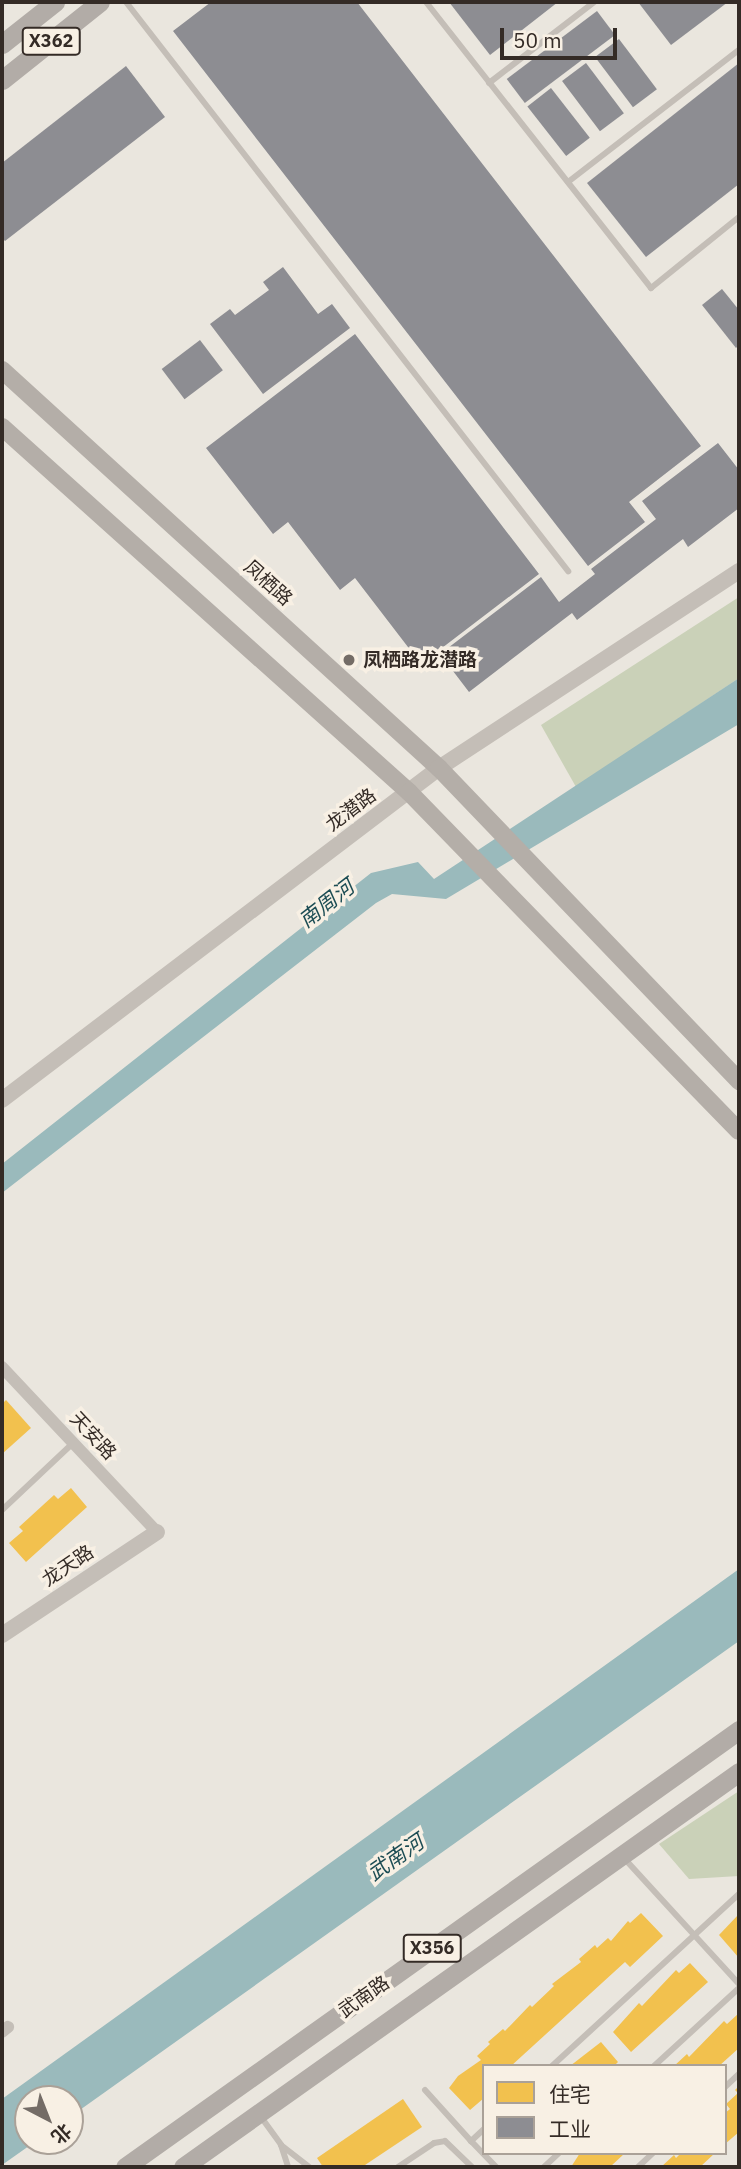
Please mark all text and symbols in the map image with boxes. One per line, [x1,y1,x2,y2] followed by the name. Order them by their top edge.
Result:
[503,14,620,58] scale bar
[21,26,81,56] road number: X362
[513,26,562,54] text: 50 m
[239,555,297,611] street label: 凤栖路
[363,649,477,671] place label: 凤栖路龙潜路
[341,652,357,668] marker: 凤栖路龙潜路
[321,784,381,836] street label: 龙潜路
[293,874,359,932] water label: 南周河
[65,1407,121,1465] street label: 天安路
[38,1541,98,1591] street label: 龙天路
[362,1829,428,1885] water label: 武南河
[402,1934,462,1962] road number: X356
[334,1971,394,2023] street label: 武南路
[482,2064,727,2155] legend
[549,2080,591,2108] text: 住宅
[14,2085,84,2155] north arrow
[549,2115,591,2143] text: 工业
[47,2119,77,2149] text: 北

